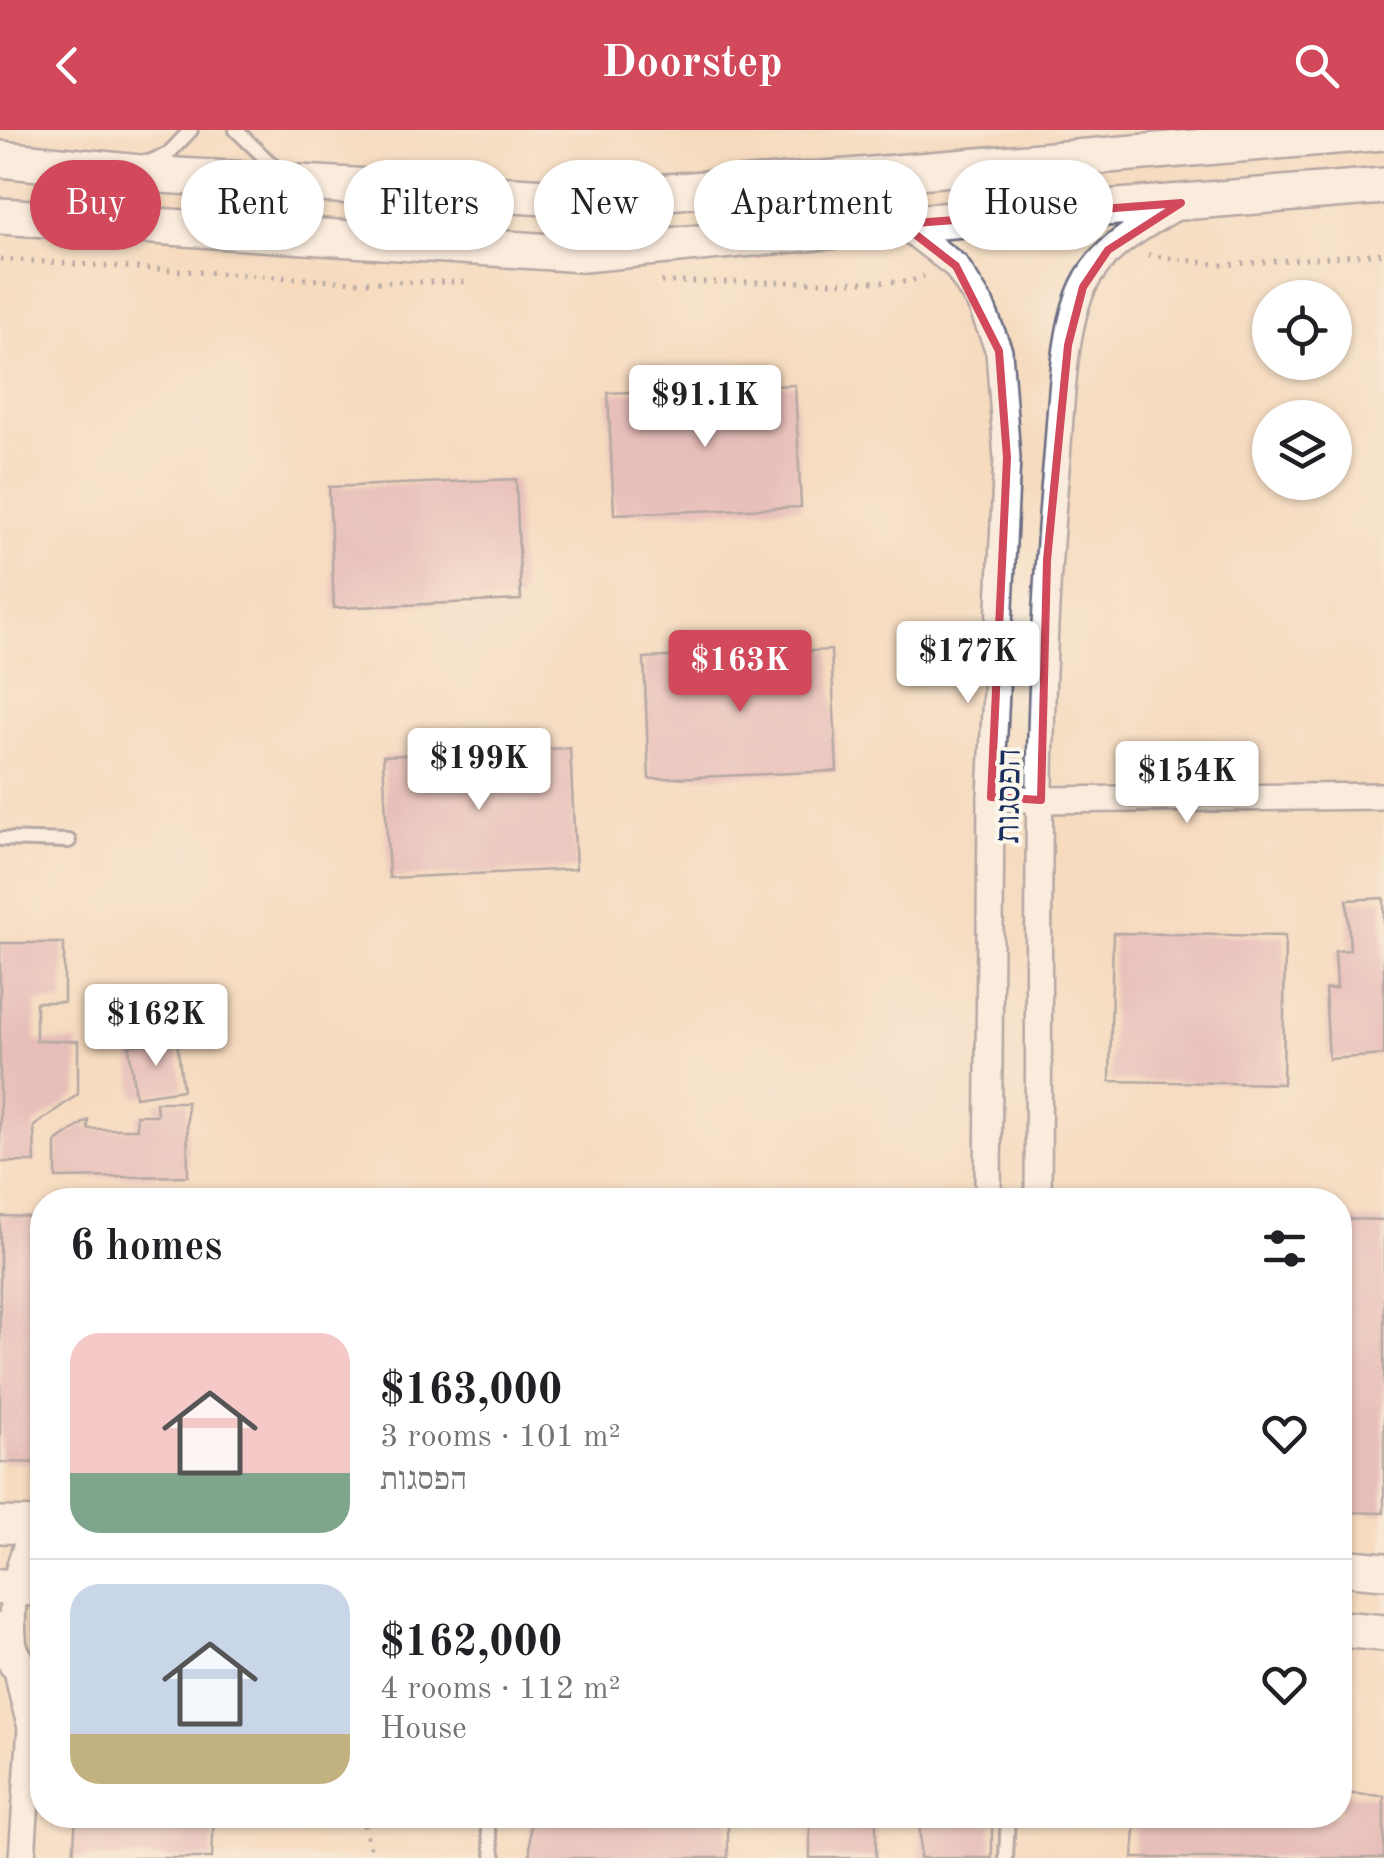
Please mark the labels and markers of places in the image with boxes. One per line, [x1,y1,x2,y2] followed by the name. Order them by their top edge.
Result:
[624,365,786,450] pin: $91.1K
[898,621,1038,706] pin: $177K
[670,630,810,715] pin: $163K
[409,728,549,813] pin: $199K
[1117,741,1257,826] pin: $154K
[86,984,226,1069] pin: $162K

